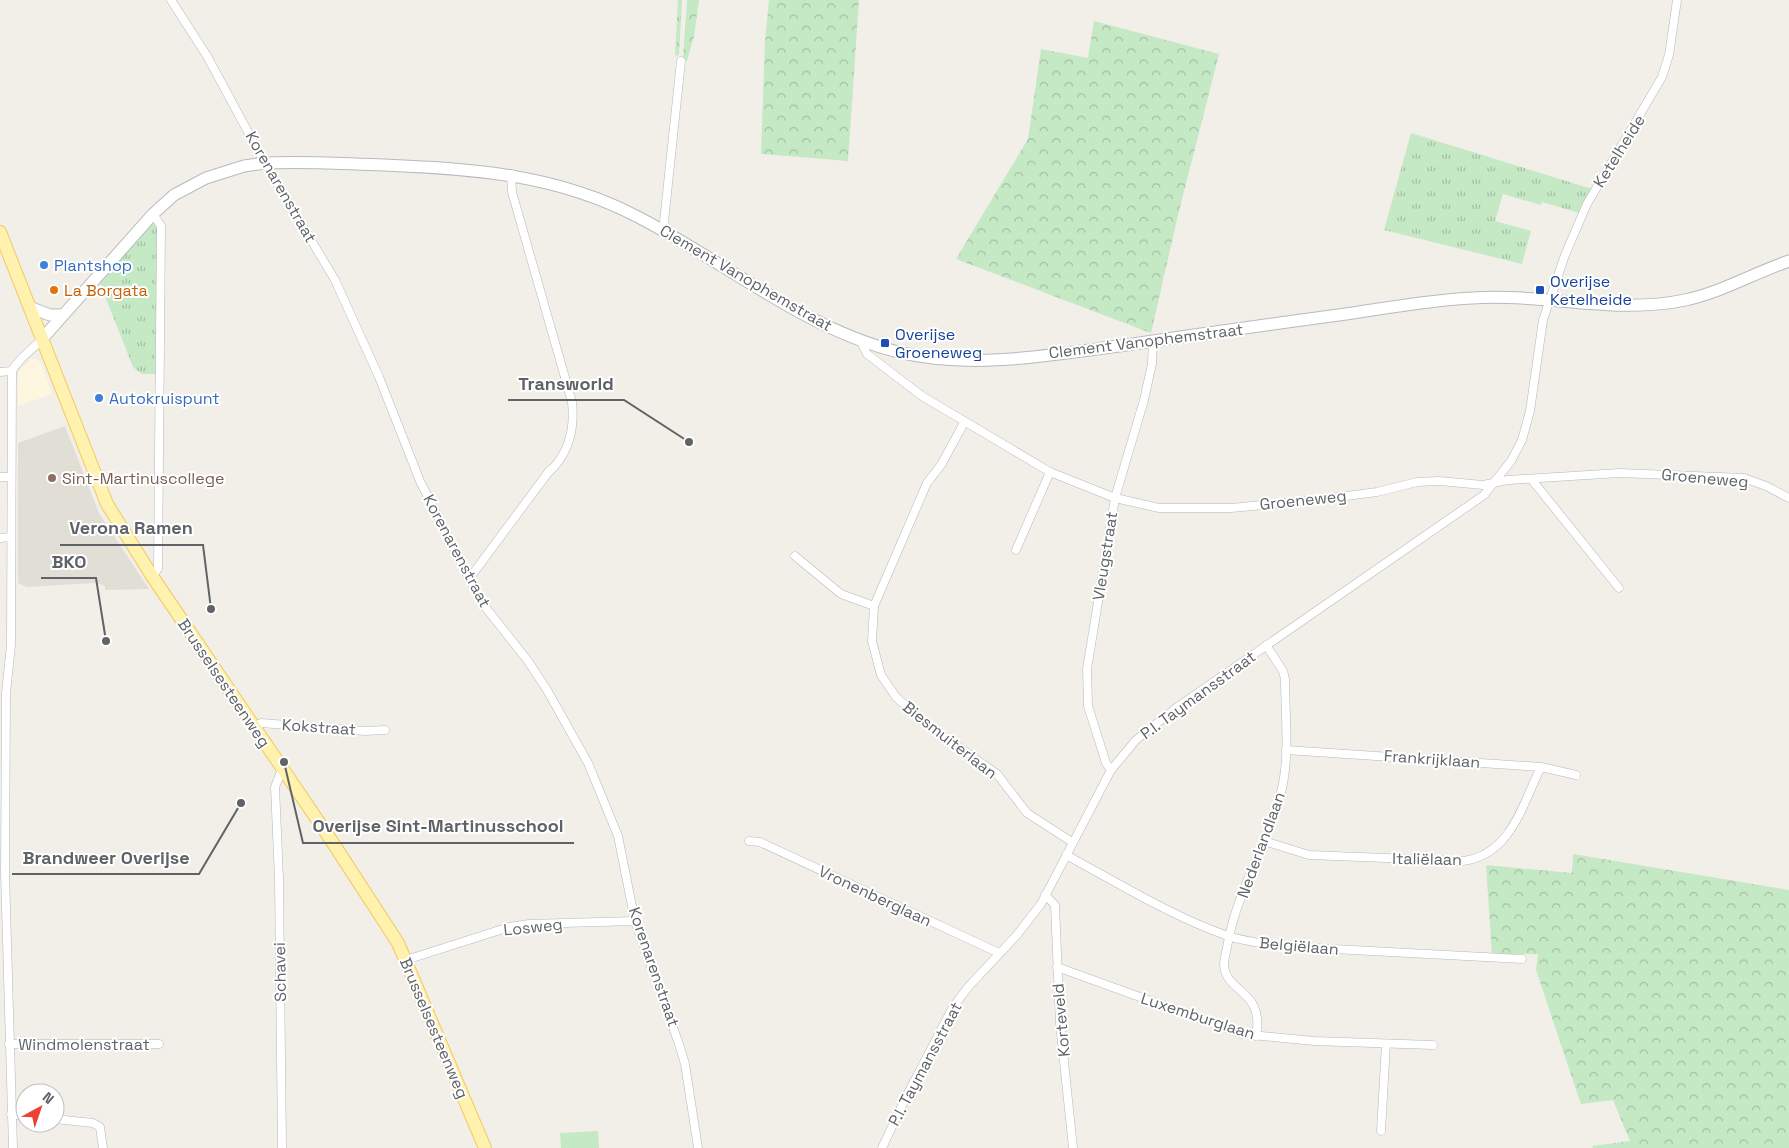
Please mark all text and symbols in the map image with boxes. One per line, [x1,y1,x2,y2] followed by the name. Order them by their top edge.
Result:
[1588,111,1650,191] street label: Ketelheide
[241,128,321,246] street label: Korenarenstraat
[656,220,836,336] street label: Clement Vanophemstraat
[54,255,132,276] place label: Plantshop
[38,259,50,271] marker: Plantshop
[1550,271,1632,310] place label: Overijse Ketelheide
[64,280,148,301] place label: La Borgata
[48,284,60,296] marker: La Borgata
[1534,284,1546,296] marker: Overijse Ketelheide
[1047,319,1245,363] street label: Clement Vanophemstraat
[895,324,982,363] place label: Overijse Groeneweg
[879,337,891,349] marker: Overijse Groeneweg
[508,367,624,400] callout: Transworld
[518,372,614,395] text: Transworld
[109,388,220,409] place label: Autokruispunt
[93,392,105,404] marker: Autokruispunt
[1661,464,1749,492] street label: Groeneweg
[62,468,224,489] place label: Sint-Martinuscollege
[46,472,58,484] marker: Sint-Martinuscollege
[1259,485,1347,515] street label: Groeneweg
[418,491,496,611] street label: Korenarenstraat
[1088,510,1122,602] street label: Vleugstraat
[60,512,203,545] callout: Verona Ramen
[69,516,193,539] text: Verona Ramen
[41,545,96,578] callout: BKO
[52,550,86,573] text: BKO
[173,615,275,751] street label: Brusselsesteenweg
[1136,646,1260,744] street label: P.I. Taymansstraat
[898,696,1002,784] street label: Biesmuiterlaan
[281,714,357,740] street label: Kokstraat
[1383,745,1481,773] street label: Frankrijklaan
[1232,789,1290,901] street label: Nederlandlaan
[303,810,574,843] callout: Overijse Sint-Martinusschool
[312,814,564,837] text: Overijse Sint-Martinusschool
[12,841,199,874] callout: Brandweer Overijse
[22,846,190,869] text: Brandweer Overijse
[1392,848,1462,870] street label: Italiëlaan
[815,861,935,931] street label: Vronenberglaan
[624,904,684,1030] street label: Korenarenstraat
[502,913,564,941] street label: Losweg
[1258,932,1340,960] street label: Belgiëlaan
[269,942,291,1002] street label: Schavei
[395,954,473,1102] street label: Brusselsesteenweg
[1047,982,1075,1058] street label: Korteveld
[1138,988,1258,1044] street label: Luxemburglaan
[883,998,967,1130] street label: P.I. Taymansstraat
[18,1034,150,1055] street label: Windmolenstraat
[15,1083,65,1133] north arrow
[39,1088,58,1108] text: N

